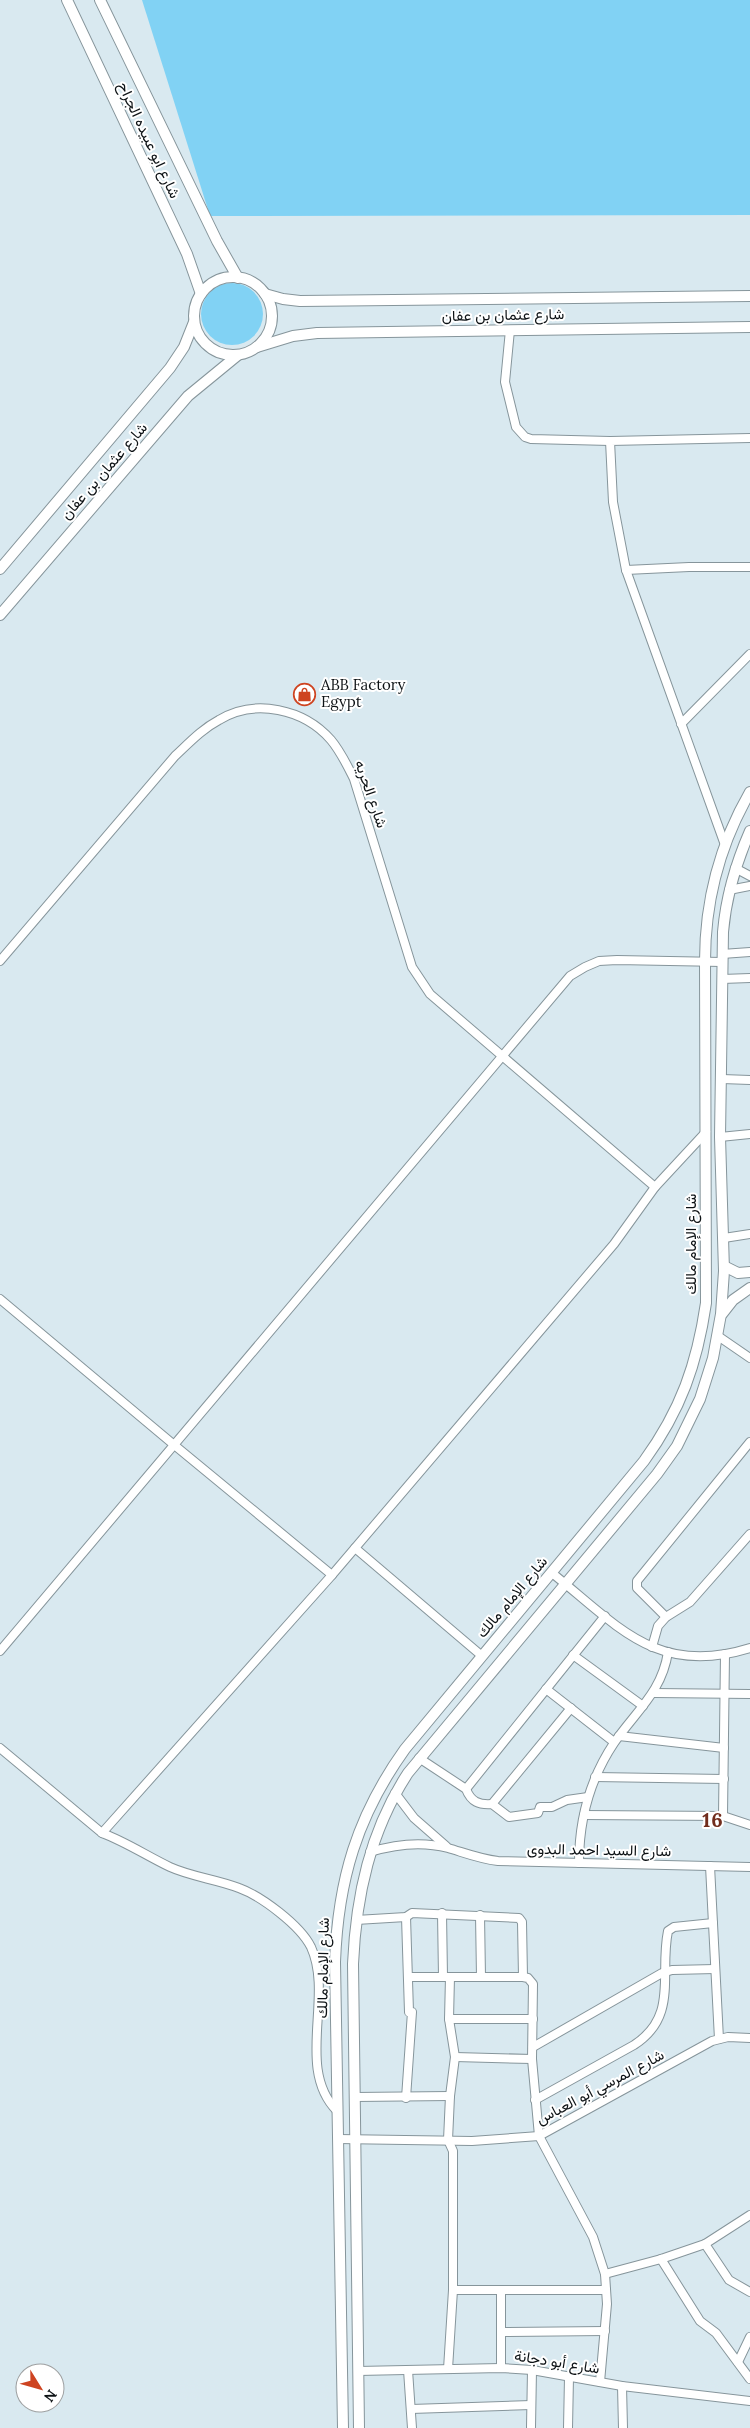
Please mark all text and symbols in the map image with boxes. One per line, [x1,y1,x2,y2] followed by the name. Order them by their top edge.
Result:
[112,79,185,202] street label: شارع ابو عبيده الجراح
[442,304,565,327] street label: شارع عثمان بن عفان
[56,418,153,524] street label: شارع عثمان بن عفان
[320,675,405,711] place label: ABB Factory Egypt
[293,682,317,706] shop icon: ABB Factory Egypt
[349,757,392,831] street label: شارع الحريه
[681,1193,702,1294] street label: شارع الإمام مالك
[472,1552,553,1643] street label: شارع الإمام مالك
[702,1807,724,1832] district label: 16
[527,1839,671,1862] street label: شارع السيد احمد البدوى
[312,1917,335,2019] street label: شارع الإمام مالك
[532,2045,669,2132] street label: شارع المرسي أبو العباس
[513,2345,601,2380] street label: شارع أبو دجانة
[15,2363,65,2413] north arrow
[40,2386,61,2406] text: N

